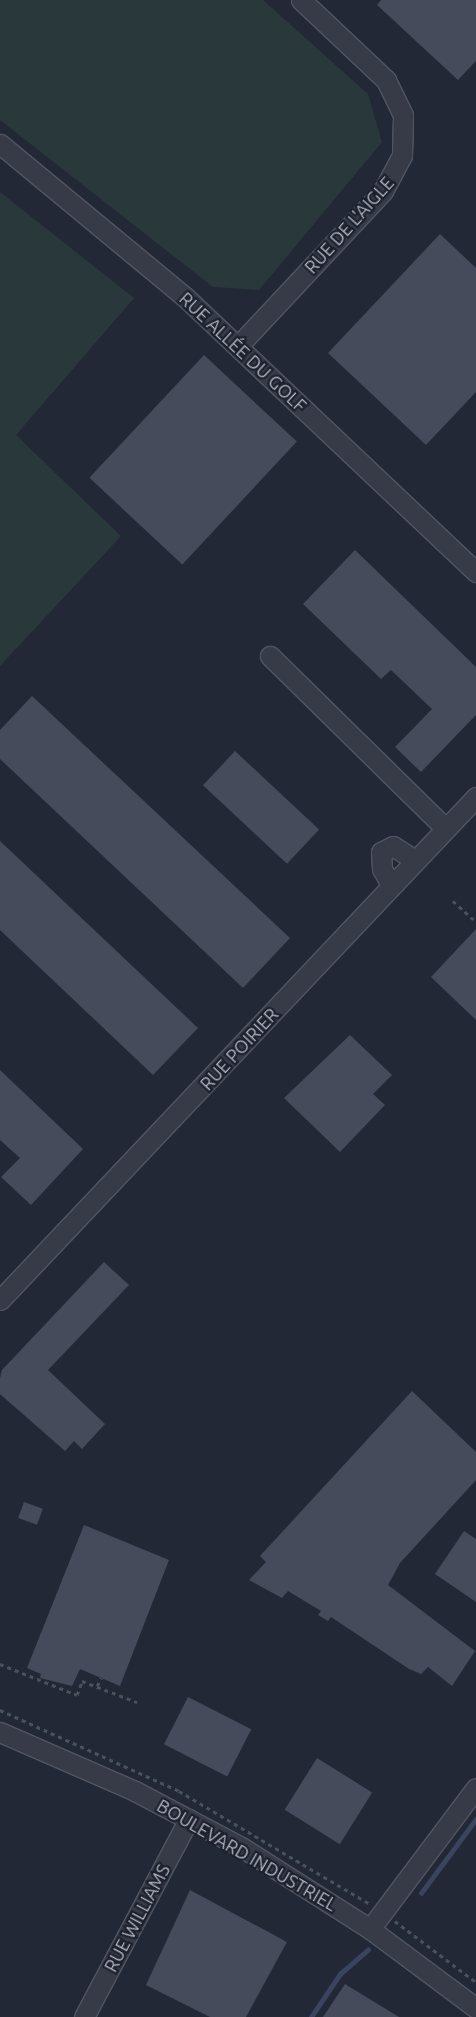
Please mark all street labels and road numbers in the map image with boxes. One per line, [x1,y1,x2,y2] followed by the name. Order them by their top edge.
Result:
[300,172,398,278] street label: RUE DE L'AIGLE
[175,288,311,416] street label: RUE ALLÉE DU GOLF
[196,1004,282,1094] street label: RUE POIRIER
[153,1795,341,1915] street label: BOULEVARD INDUSTRIEL
[100,1861,174,1975] street label: RUE WILLIAMS

